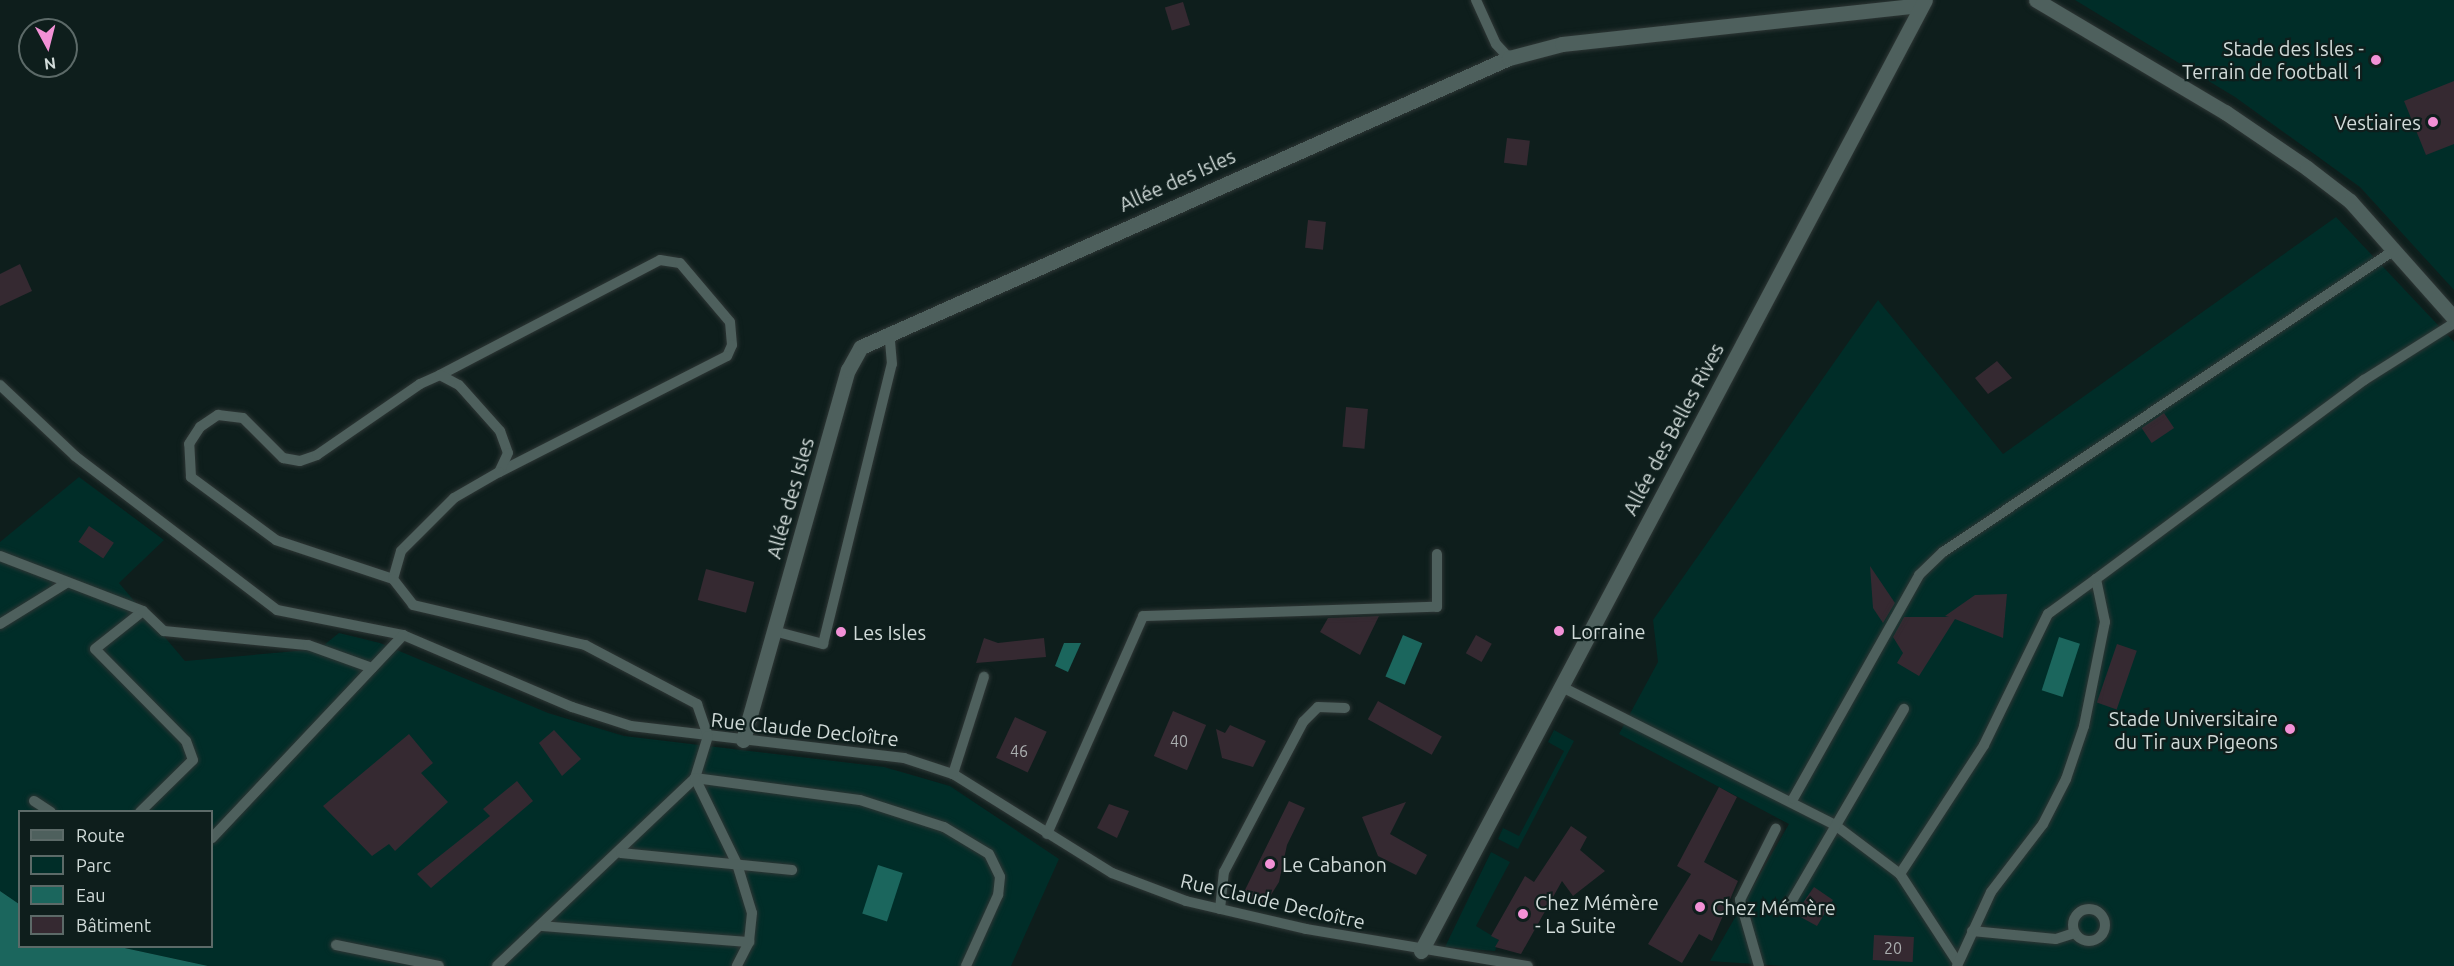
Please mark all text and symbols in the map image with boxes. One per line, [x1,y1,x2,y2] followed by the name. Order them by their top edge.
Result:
[18,18,78,78] north arrow
[2182,36,2364,83] place label: Stade des Isles - Terrain de football 1
[2369,53,2383,67] marker: Stade des Isles - Terrain de football 1
[43,54,57,74] text: N
[2334,110,2421,134] place label: Vestiaires
[2426,115,2440,129] marker: Vestiaires
[1115,144,1239,216] street label: Allée des Isles
[1617,339,1729,519] street label: Allée des Belles Rives
[761,435,819,561] street label: Allée des Isles
[1571,619,1646,643] place label: Lorraine
[853,620,926,644] place label: Les Isles
[1552,624,1566,638] marker: Lorraine
[834,625,848,639] marker: Les Isles
[2109,706,2278,753] place label: Stade Universitaire du Tir aux Pigeons
[710,707,900,751] street label: Rue Claude Decloître
[2283,722,2297,736] marker: Stade Universitaire du Tir aux Pigeons
[1170,731,1188,751] house number: 40
[1010,741,1028,761] house number: 46
[18,810,213,948] legend
[76,825,125,845] text: Route
[1282,852,1387,876] place label: Le Cabanon
[76,855,111,875] text: Parc
[1263,857,1277,871] marker: Le Cabanon
[1178,868,1368,934] street label: Rue Claude Decloître
[76,885,106,905] text: Eau
[1535,891,1659,938] place label: Chez Mémère - La Suite
[1712,895,1836,919] place label: Chez Mémère
[1693,900,1707,914] marker: Chez Mémère
[1516,907,1530,921] marker: Chez Mémère - La Suite
[76,915,151,935] text: Bâtiment
[1884,938,1902,958] house number: 20

